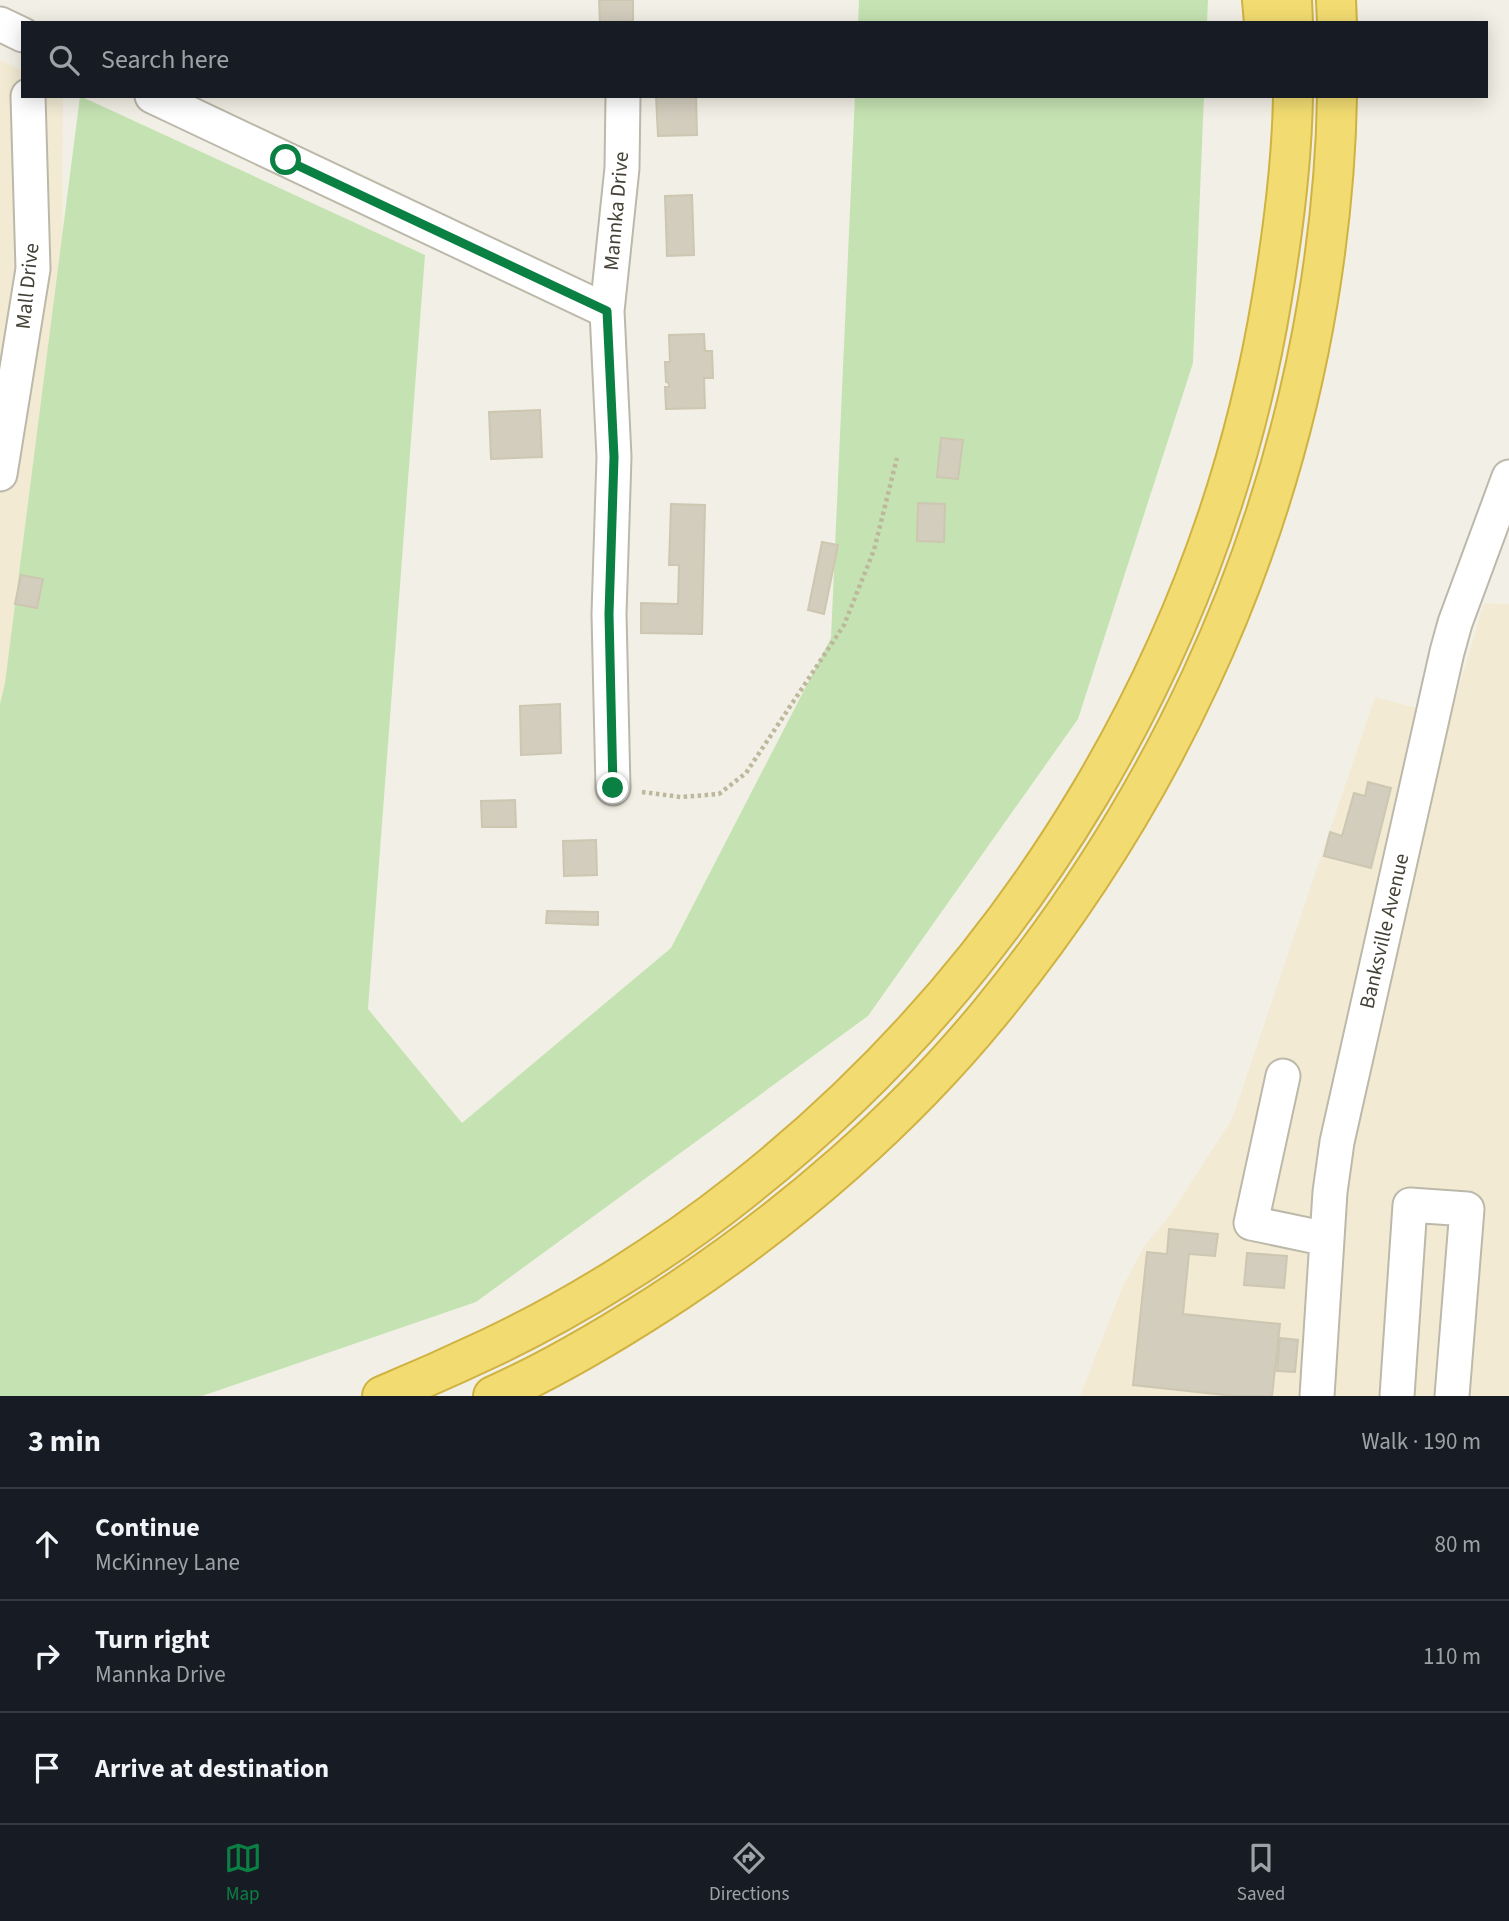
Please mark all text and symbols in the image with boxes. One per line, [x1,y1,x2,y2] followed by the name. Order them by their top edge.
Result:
[21,21,1488,98] search box
[45,41,83,79] icon: search
[101,41,229,78] text: Search here
[270,144,301,175] route start
[596,150,636,272] street label: Mannka Drive
[8,242,46,330] street label: Mall Drive
[597,772,628,803] route end
[1352,850,1416,1012] street label: Banksville Avenue
[28,1420,101,1463] text: 3 min
[1362,1425,1481,1458] text: Walk · 190 m
[95,1509,200,1546] text: Continue
[28,1525,66,1563] icon: ahead
[1434,1528,1481,1561] text: 80 m
[95,1546,240,1579] text: McKinney Lane
[95,1621,210,1658] text: Turn right
[28,1637,66,1675] icon: right
[1423,1640,1481,1673] text: 110 m
[95,1658,226,1691] text: Mannka Drive
[28,1749,66,1787] icon: arrive
[95,1750,329,1787] text: Arrive at destination
[224,1839,262,1908] tab: Map
[709,1839,789,1908] tab: Directions
[1237,1839,1285,1908] tab: Saved

